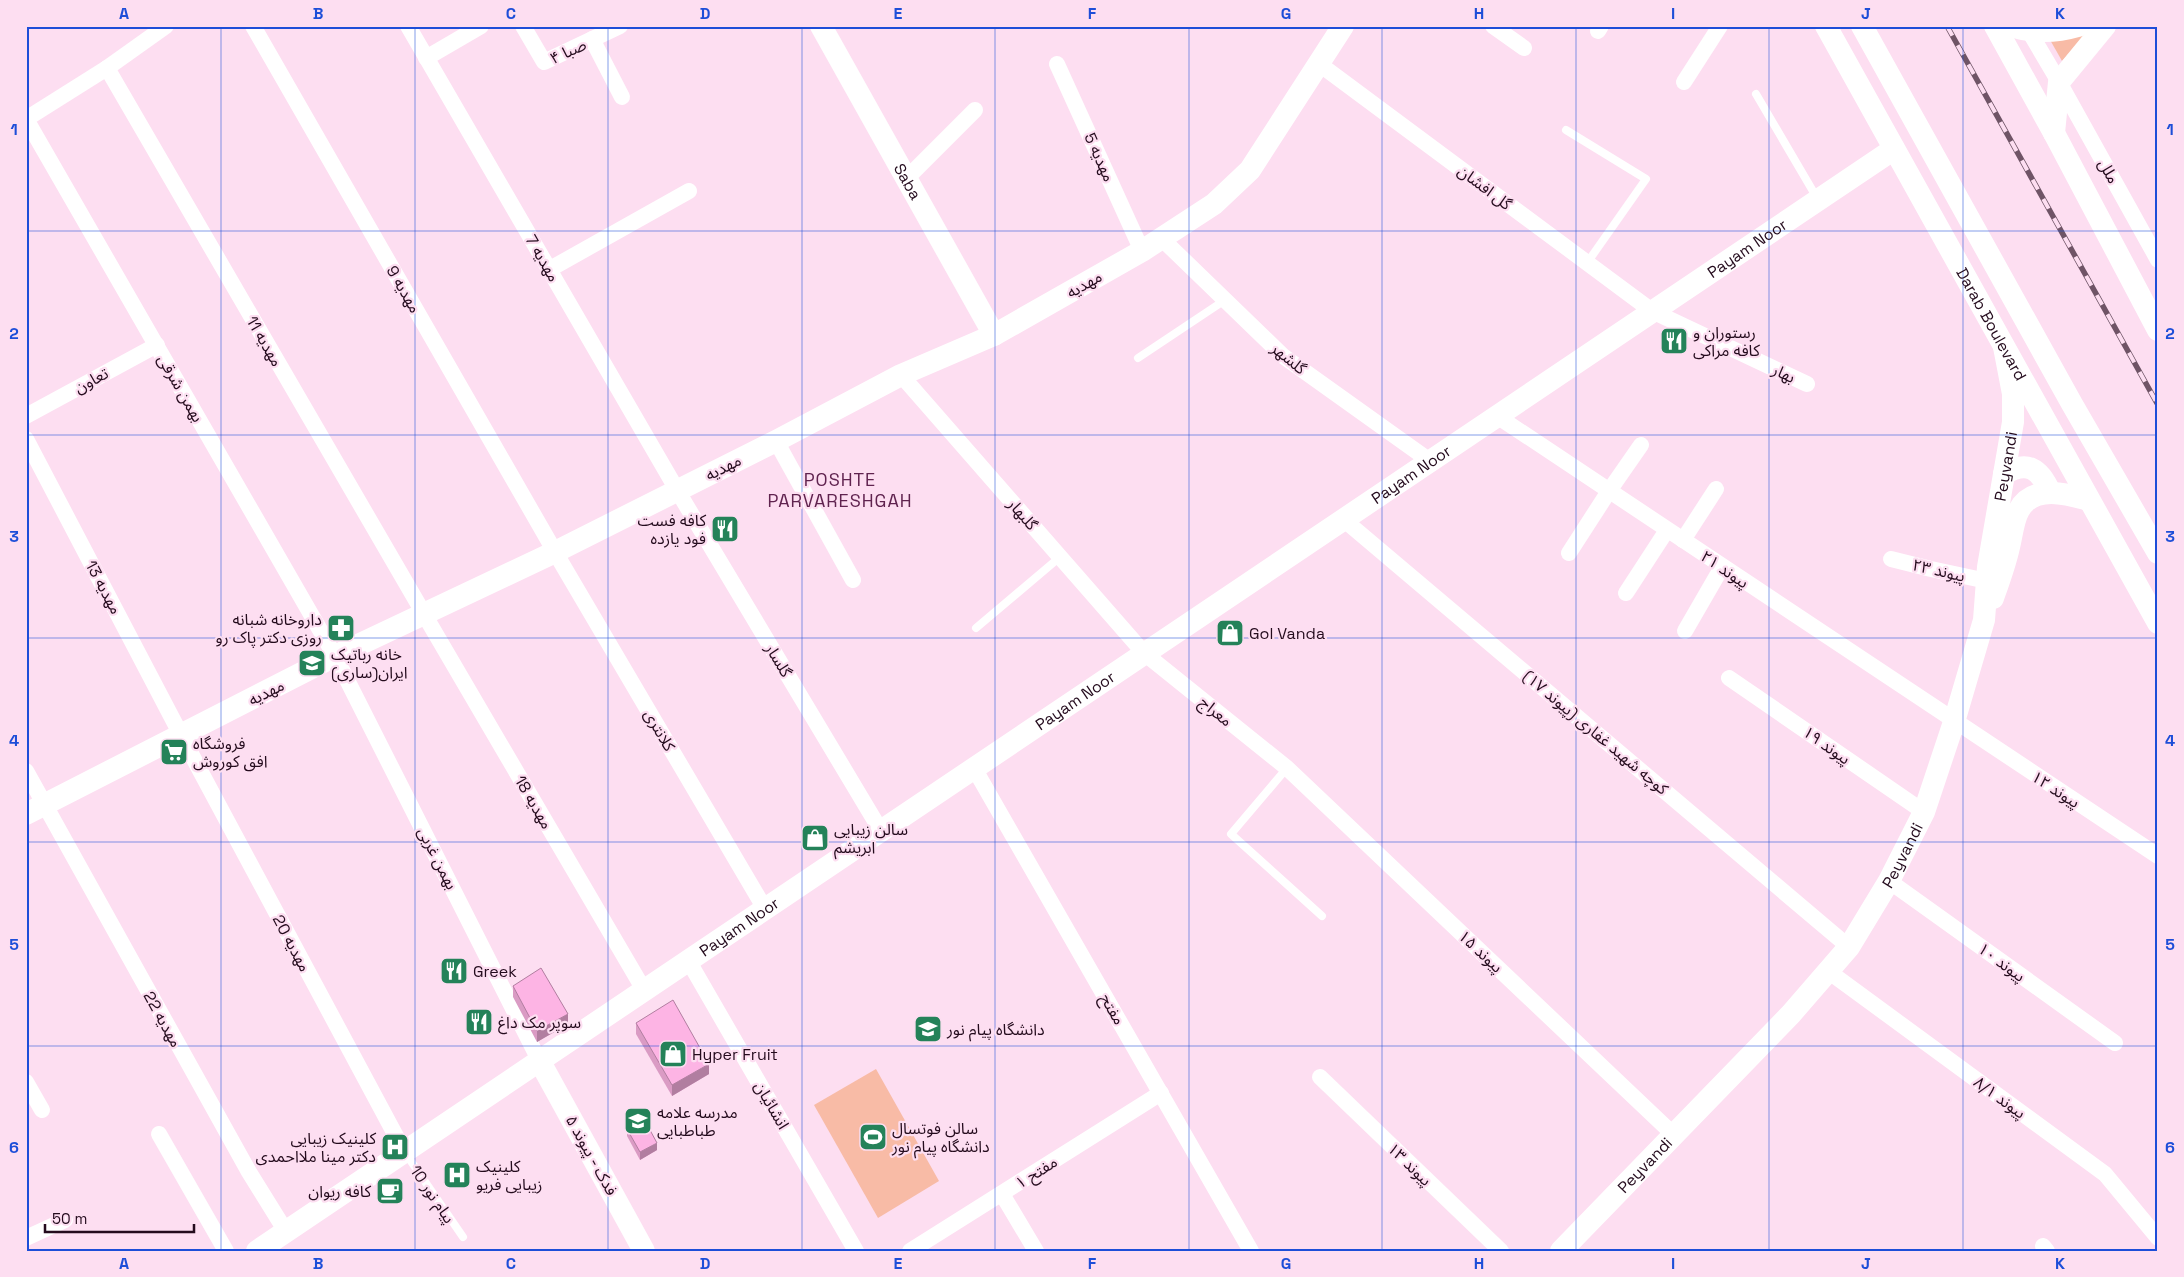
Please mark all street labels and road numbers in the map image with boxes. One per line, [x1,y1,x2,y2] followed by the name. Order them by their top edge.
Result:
[547,34,590,69] street label: صبا ۴
[1080,130,1120,185] street label: مهدیه 5
[2093,155,2124,187] street label: ملل
[889,160,926,203] street label: Saba
[1453,160,1516,215] street label: گل افشان
[1703,214,1791,283] street label: Payam Noor
[521,231,564,285] street label: مهدیه 7
[382,262,426,317] street label: مهدیه 9
[1951,264,2031,385] street label: Darab Boulevard
[1063,266,1106,303] street label: مهدیه
[242,312,287,370] street label: مهدیه 11
[1266,337,1311,379] street label: گلشهر
[153,351,208,426] street label: بهمن شرقی
[1768,359,1799,388] street label: بهار
[70,363,112,398] street label: تعاون
[1990,430,2022,503] street label: Peyvandi
[1367,440,1455,509] street label: Payam Noor
[702,450,745,485] street label: مهدیه
[1002,493,1042,535] street label: گلبهار
[1697,546,1753,593] street label: پیوند ۲۱
[1910,554,1967,587] street label: پیوند ۲۳
[81,557,126,618] street label: مهدیه 13
[760,639,797,681] street label: گلسار
[1519,665,1673,800] street label: کوچه شهید غفاری (پیوند ۱۷)
[1031,666,1119,735] street label: Payam Noor
[245,675,288,710] street label: مهدیه
[1194,692,1237,733] street label: معراج
[639,706,680,755] street label: کلانتری
[1799,721,1855,769] street label: پیوند ۱۹
[2027,766,2084,813] street label: پیوند ۱۲
[510,772,557,833] street label: مهدیه 18
[1877,819,1928,892] street label: Peyvandi
[413,823,462,893] street label: بهمن غربی
[695,893,783,961] street label: Payam Noor
[268,911,315,975] street label: مهدیه 20
[1454,925,1507,977] street label: پیوند ۱۵
[1974,938,2030,987] street label: پیوند ۱۰
[139,987,187,1051] street label: مهدیه 22
[1094,990,1130,1030] street label: مفتح
[1969,1071,2030,1123] street label: پیوند ۸/۱
[749,1077,794,1133] street label: انشائیان
[561,1111,622,1199] street label: فدک - پیوند ۵
[1613,1133,1677,1198] street label: Peyvandi
[1383,1138,1436,1191] street label: پیوند ۱۳
[1011,1151,1062,1195] street label: مفتح ۱
[404,1161,460,1229] street label: پیام نور 10

